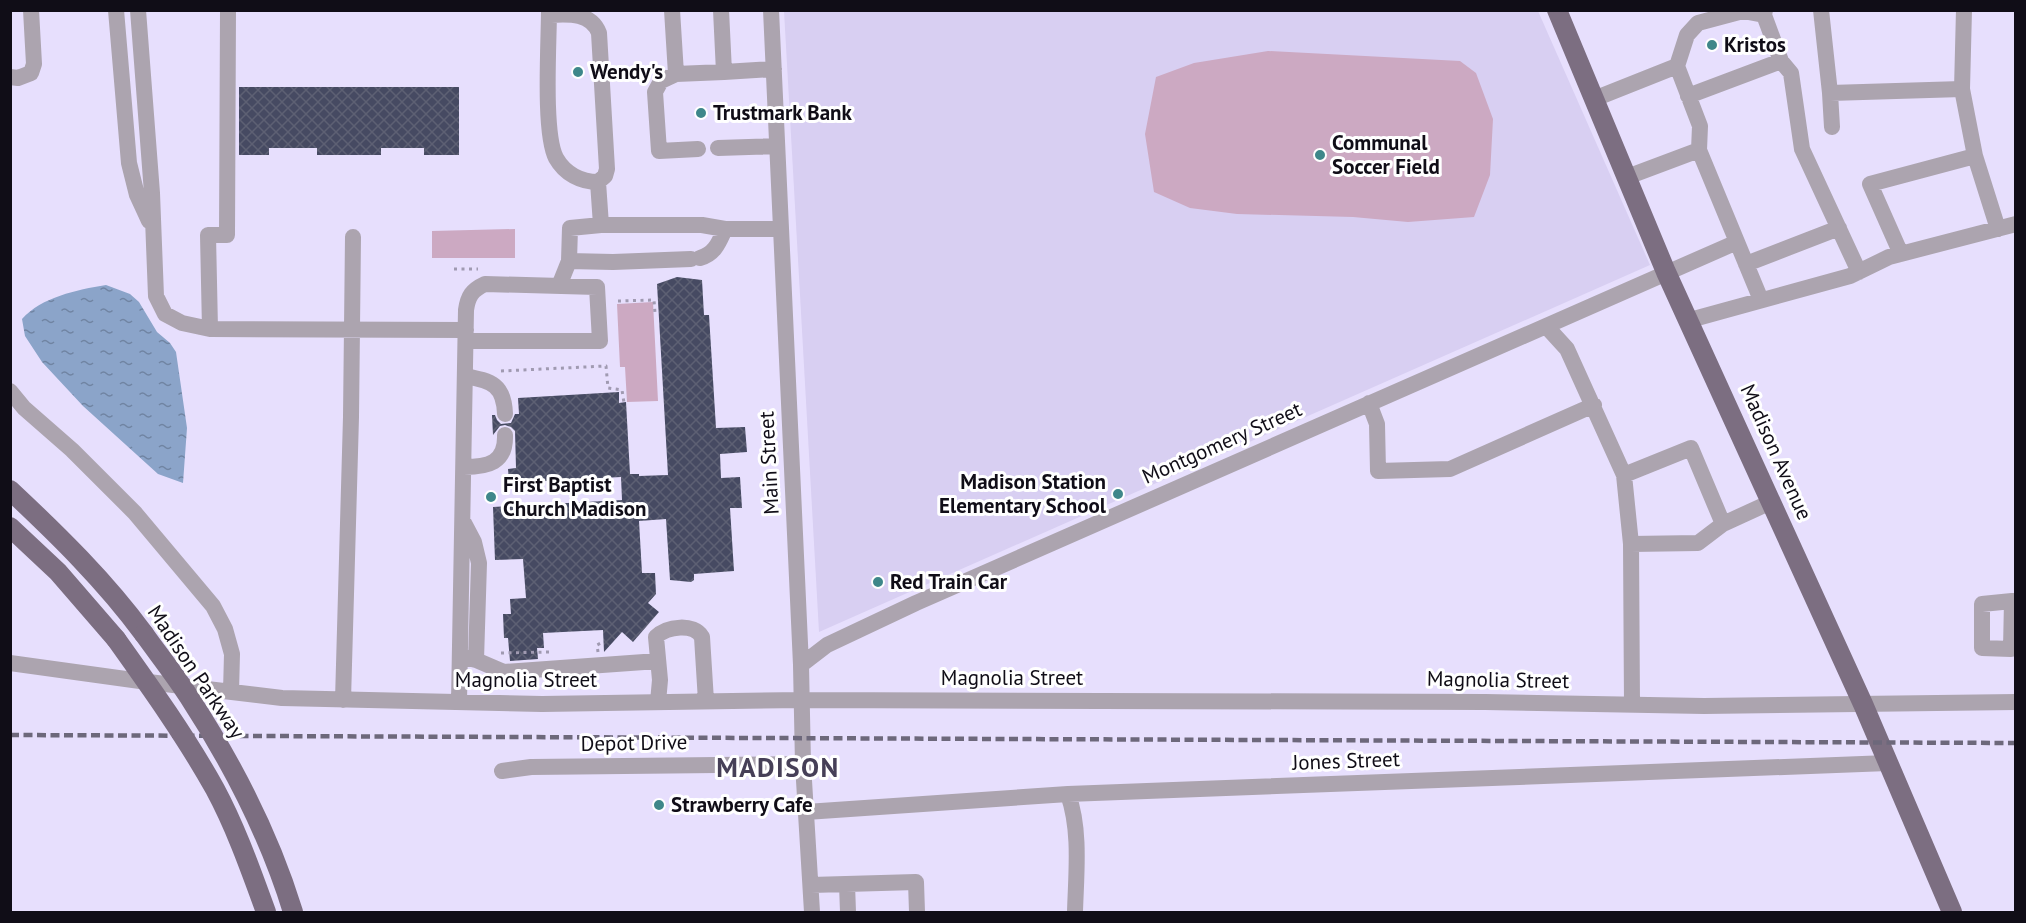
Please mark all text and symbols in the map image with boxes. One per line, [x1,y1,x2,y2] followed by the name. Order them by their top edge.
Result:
[1724,31,1786,58] place label: Kristos
[1705,38,1719,52] marker: Kristos
[590,58,663,85] place label: Wendy's
[571,65,585,79] marker: Wendy's
[713,99,853,126] place label: Trustmark Bank
[694,106,708,120] marker: Trustmark Bank
[1332,129,1440,180] place label: Communal Soccer Field
[1313,148,1327,162] marker: Communal Soccer Field
[1734,380,1818,524] street label: Madison Avenue
[1138,395,1306,490] street label: Montgomery Street
[752,411,785,515] street label: Main Street
[939,468,1107,519] place label: Madison Station Elementary School
[503,471,646,522] place label: First Baptist Church Madison
[1111,487,1125,501] marker: Madison Station Elementary School
[484,490,498,504] marker: First Baptist Church Madison
[890,568,1008,595] place label: Red Train Car
[871,575,885,589] marker: Red Train Car
[142,600,251,744] street label: Madison Parkway
[941,664,1083,691] street label: Magnolia Street
[1427,665,1569,694] street label: Magnolia Street
[455,666,597,693] street label: Magnolia Street
[580,728,688,757] street label: Depot Drive
[1291,745,1400,776] street label: Jones Street
[716,750,840,784] district label: MADISON
[671,791,813,818] place label: Strawberry Cafe
[652,798,666,812] marker: Strawberry Cafe

